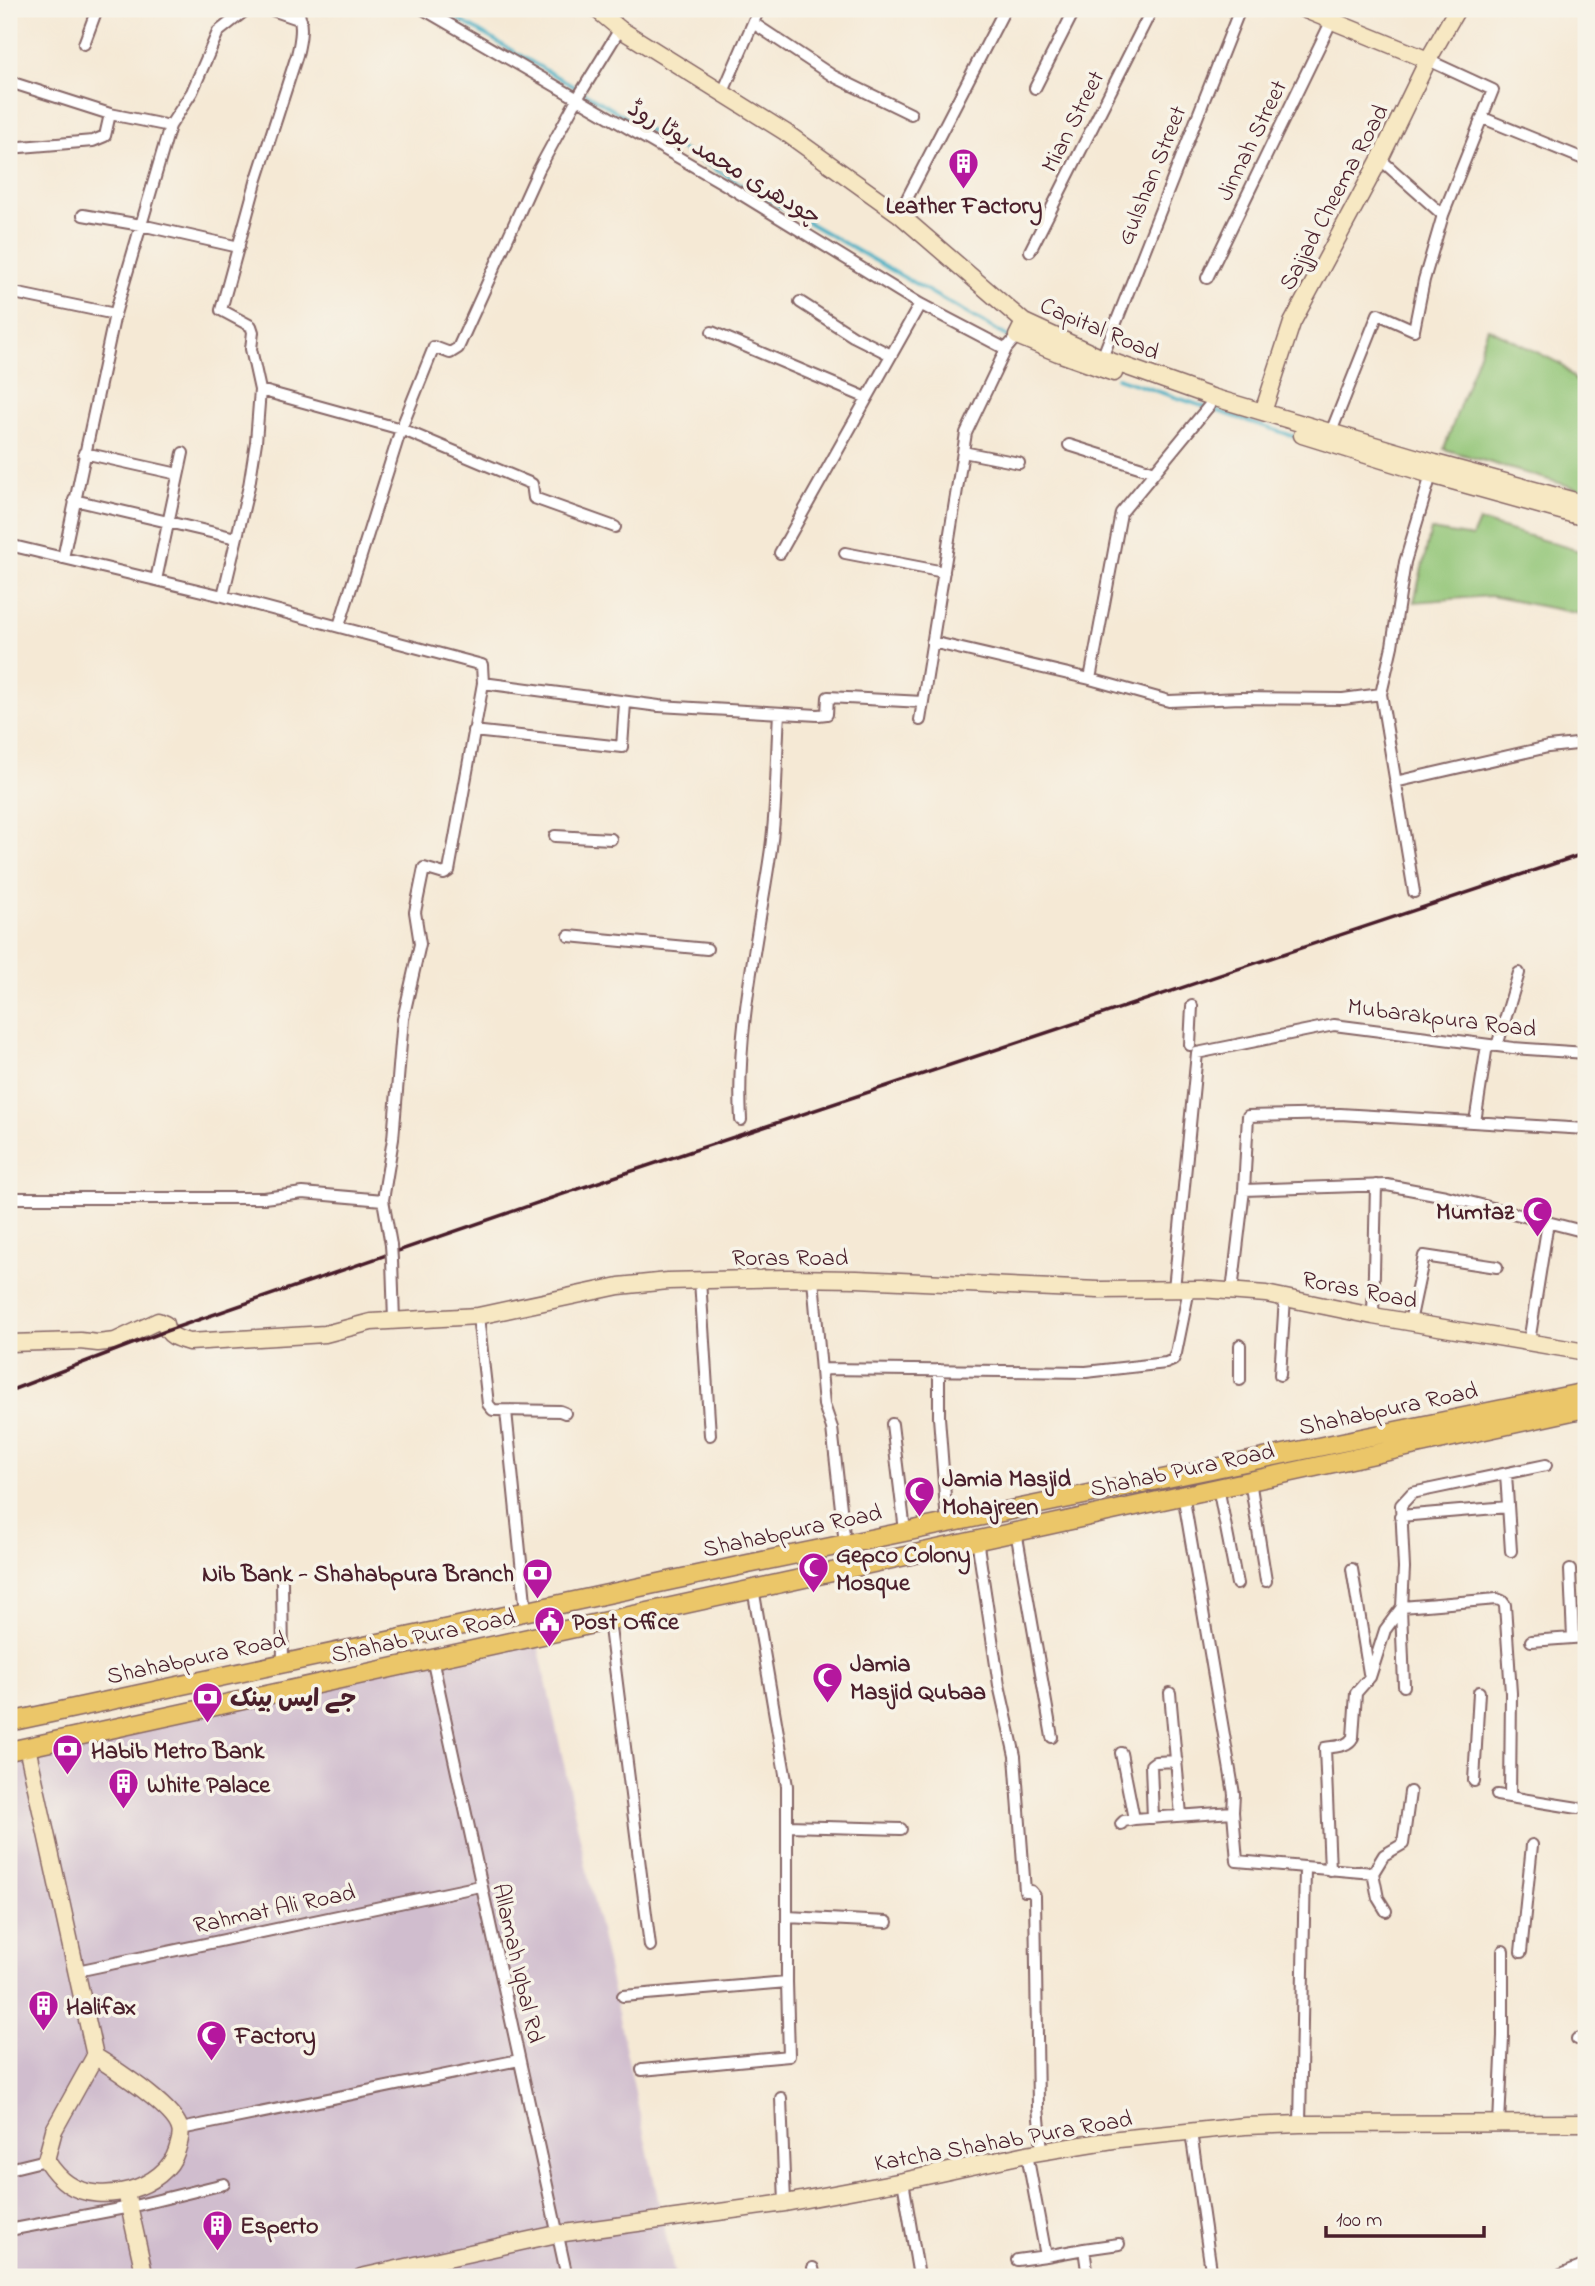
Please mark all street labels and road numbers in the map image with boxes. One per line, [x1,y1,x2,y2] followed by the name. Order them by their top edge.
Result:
[1034,65,1115,179] street label: Mian Street
[1209,75,1298,207] street label: Jinnah Street
[620,92,827,236] street label: چودھری محمد بوٹا روڈ
[1271,98,1399,297] street label: Sajjad Cheema Road
[1109,101,1197,251] street label: Gulshan Street
[1034,289,1165,371] street label: Capital Road
[1345,991,1539,1048] street label: Mubarakpura Road
[732,1242,849,1277] street label: Roras Road
[1299,1263,1421,1320] street label: Roras Road
[1296,1374,1482,1446] street label: Shahabpura Road
[1087,1435,1278,1508] street label: Shahab Pura Road
[700,1496,886,1568] street label: Shahabpura Road
[328,1601,519,1674] street label: Shahab Pura Road
[104,1623,290,1695] street label: Shahabpura Road
[190,1876,359,1945] street label: Rahmat Ali Road
[481,1880,552,2047] street label: Allamah Iqbal Rd
[872,2102,1136,2182] street label: Katcha Shahab Pura Road

